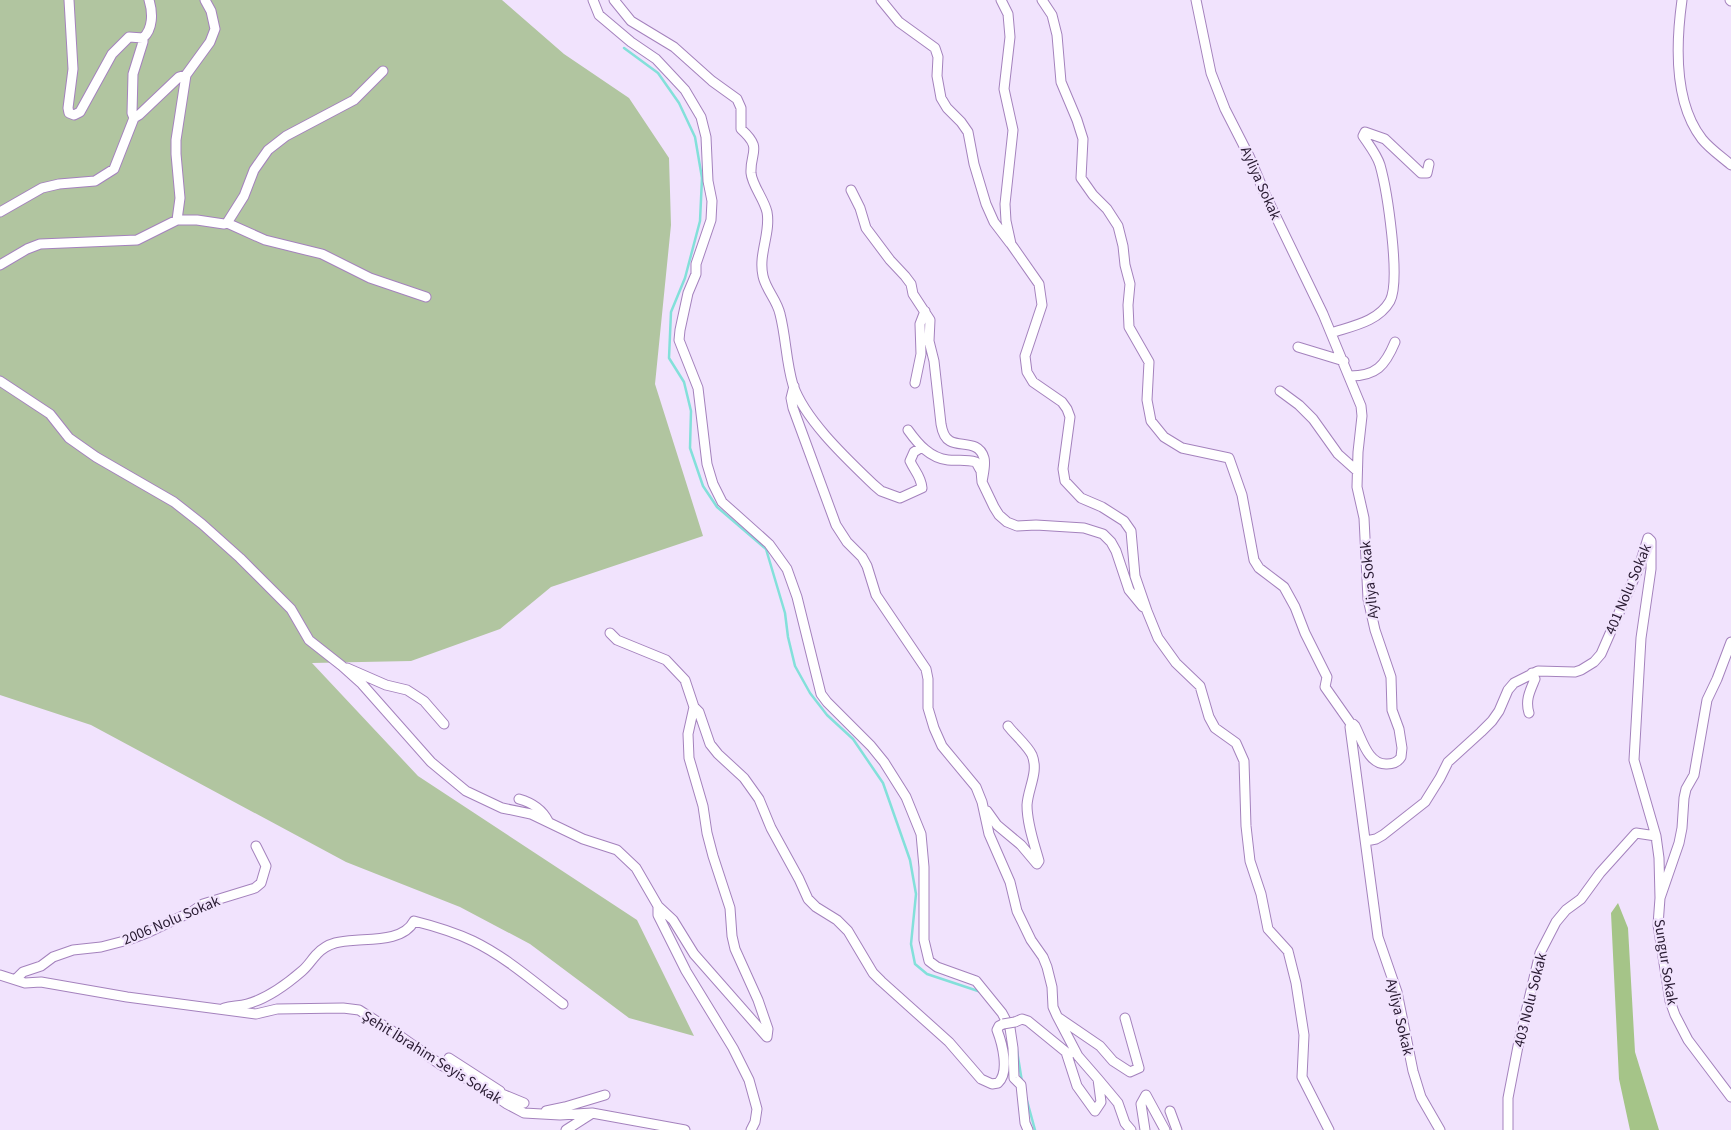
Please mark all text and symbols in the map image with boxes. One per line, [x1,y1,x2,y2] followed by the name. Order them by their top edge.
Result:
[1235,143,1286,224] street label: Ayliya Sokak
[1355,539,1384,620] street label: Ayliya Sokak
[1600,540,1657,638] street label: 401 Nolu Sokak
[119,890,224,950] street label: 2006 Nolu Sokak
[1648,918,1683,1007] street label: Sungur Sokak
[1509,950,1552,1050] street label: 403 Nolu Sokak
[1380,977,1419,1058] street label: Ayliya Sokak
[358,1006,506,1109] street label: Şehit İbrahim Seyis Sokak

